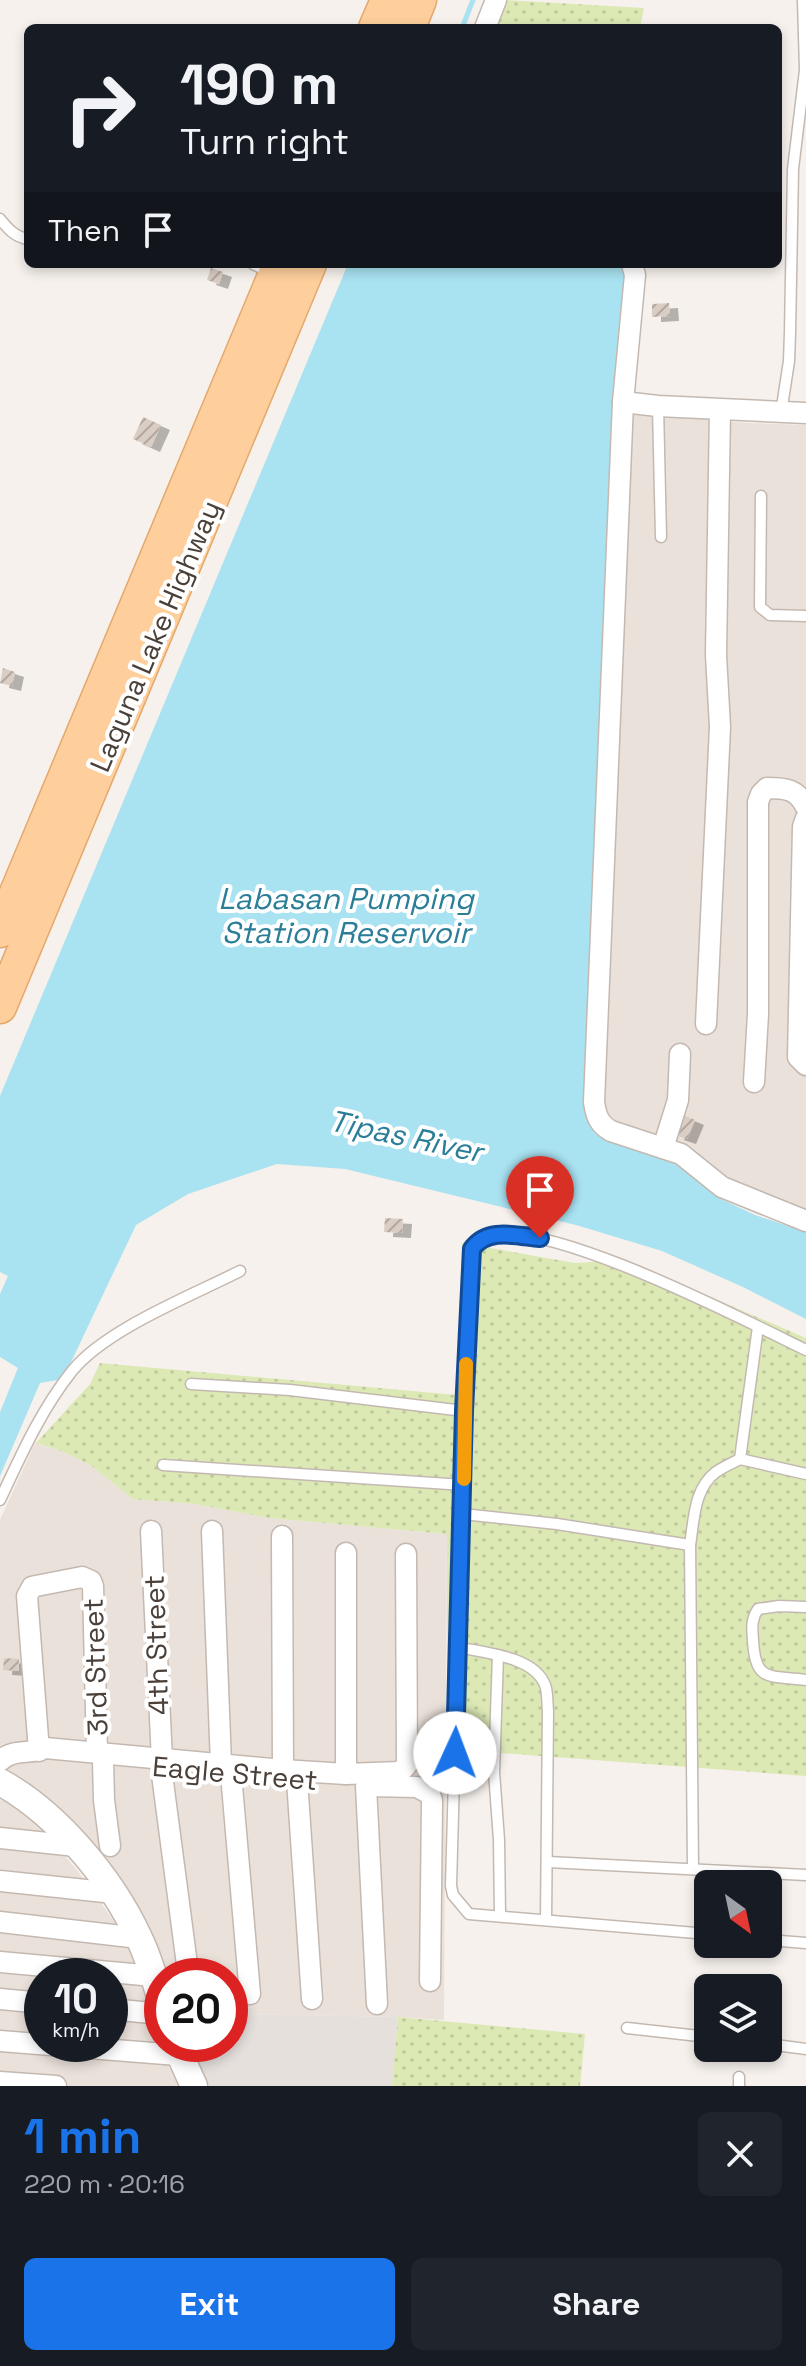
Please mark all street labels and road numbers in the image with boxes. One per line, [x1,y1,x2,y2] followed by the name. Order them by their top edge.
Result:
[82,495,228,777] street label: Laguna Lake Highway
[136,1574,176,1716] street label: 4th Street
[75,1598,115,1736] street label: 3rd Street
[151,1748,319,1798] street label: Eagle Street

